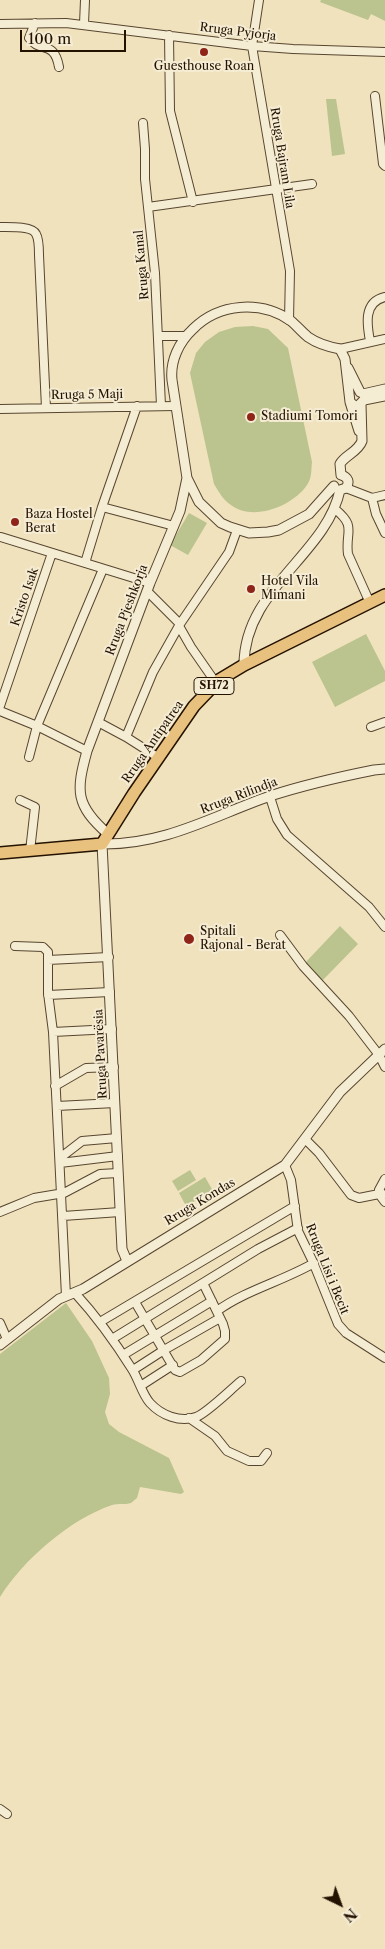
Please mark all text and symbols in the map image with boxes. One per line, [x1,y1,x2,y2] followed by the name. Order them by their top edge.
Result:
[22,20,129,52] scale bar
[199,20,277,44] street label: Rruga Pyjorja
[28,29,71,48] text: 100 m
[198,46,210,58] marker: Guesthouse Roan
[154,60,254,74] place label: Guesthouse Roan
[267,106,297,210] street label: Rruga Bajram Lila
[132,229,152,301] street label: Rruga Kanal
[51,387,123,403] street label: Rruga 5 Maji
[261,410,358,424] place label: Stadiumi Tomori
[245,411,257,423] marker: Stadiumi Tomori
[25,508,92,536] place label: Baza Hostel Berat
[9,516,21,528] marker: Baza Hostel Berat
[103,562,151,658] street label: Rruga Pjeshkorja
[8,566,42,628] street label: Kristo Isak
[261,575,318,603] place label: Hotel Vila Mimani
[245,583,257,595] marker: Hotel Vila Mimani
[194,678,234,694] road number: SH72
[119,698,187,786] street label: Rruga Antipatrea
[199,775,279,817] street label: Rruga Rilindja
[200,925,286,953] place label: Spitali Rajonal - Berat
[182,932,196,946] marker: Spitali Rajonal - Berat
[91,1009,111,1099] street label: Rruga Pavarësia
[162,1175,238,1229] street label: Rruga Kondas
[302,1221,352,1317] street label: Rruga Lisi i Becit
[315,1879,365,1929] north arrow
[339,1904,361,1926] text: N

